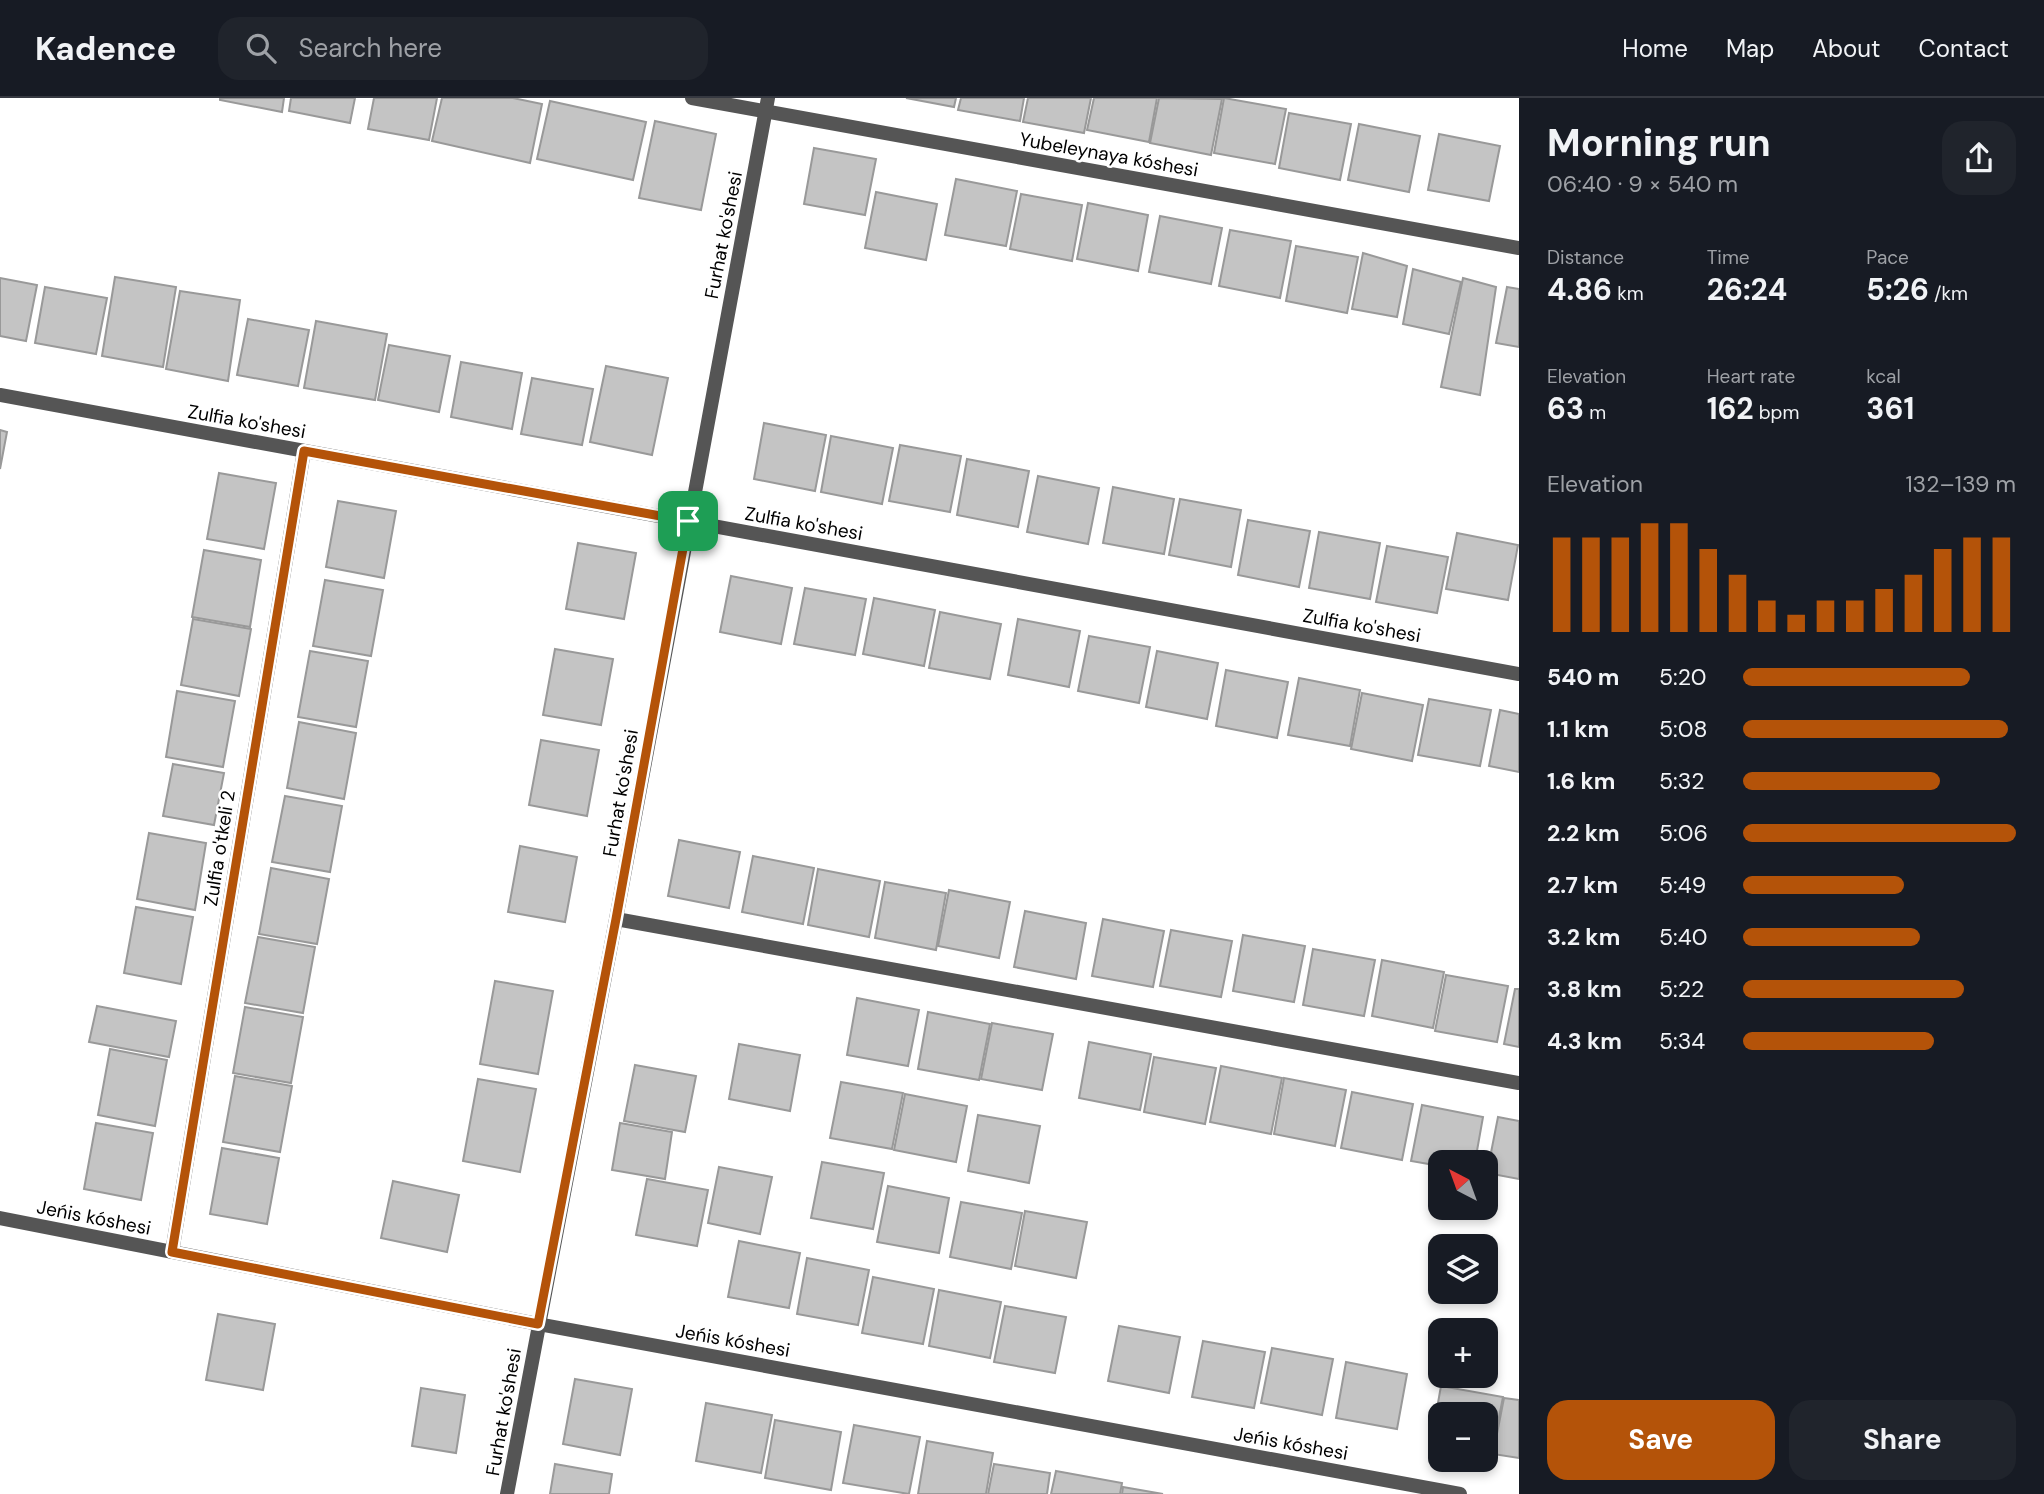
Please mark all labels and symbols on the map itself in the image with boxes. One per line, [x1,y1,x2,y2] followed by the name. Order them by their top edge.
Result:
[1018,126,1200,183] street label: Yubeleynaya kóshesi
[699,169,748,301] street label: Furhat ko'shesi
[186,399,308,444] street label: Zulfia ko'shesi
[658,491,718,551] pin
[743,501,865,546] street label: Zulfia ko'shesi
[1301,603,1423,648] street label: Zulfia ko'shesi
[597,727,644,859] street label: Furhat ko'shesi
[198,788,241,908] street label: Zulfia o'tkeli 2
[1428,1150,1498,1220] north arrow
[35,1194,153,1241] street label: Jeńis kóshesi
[674,1318,792,1363] street label: Jeńis kóshesi
[480,1346,527,1478] street label: Furhat ko'shesi
[1232,1421,1350,1466] street label: Jeńis kóshesi

